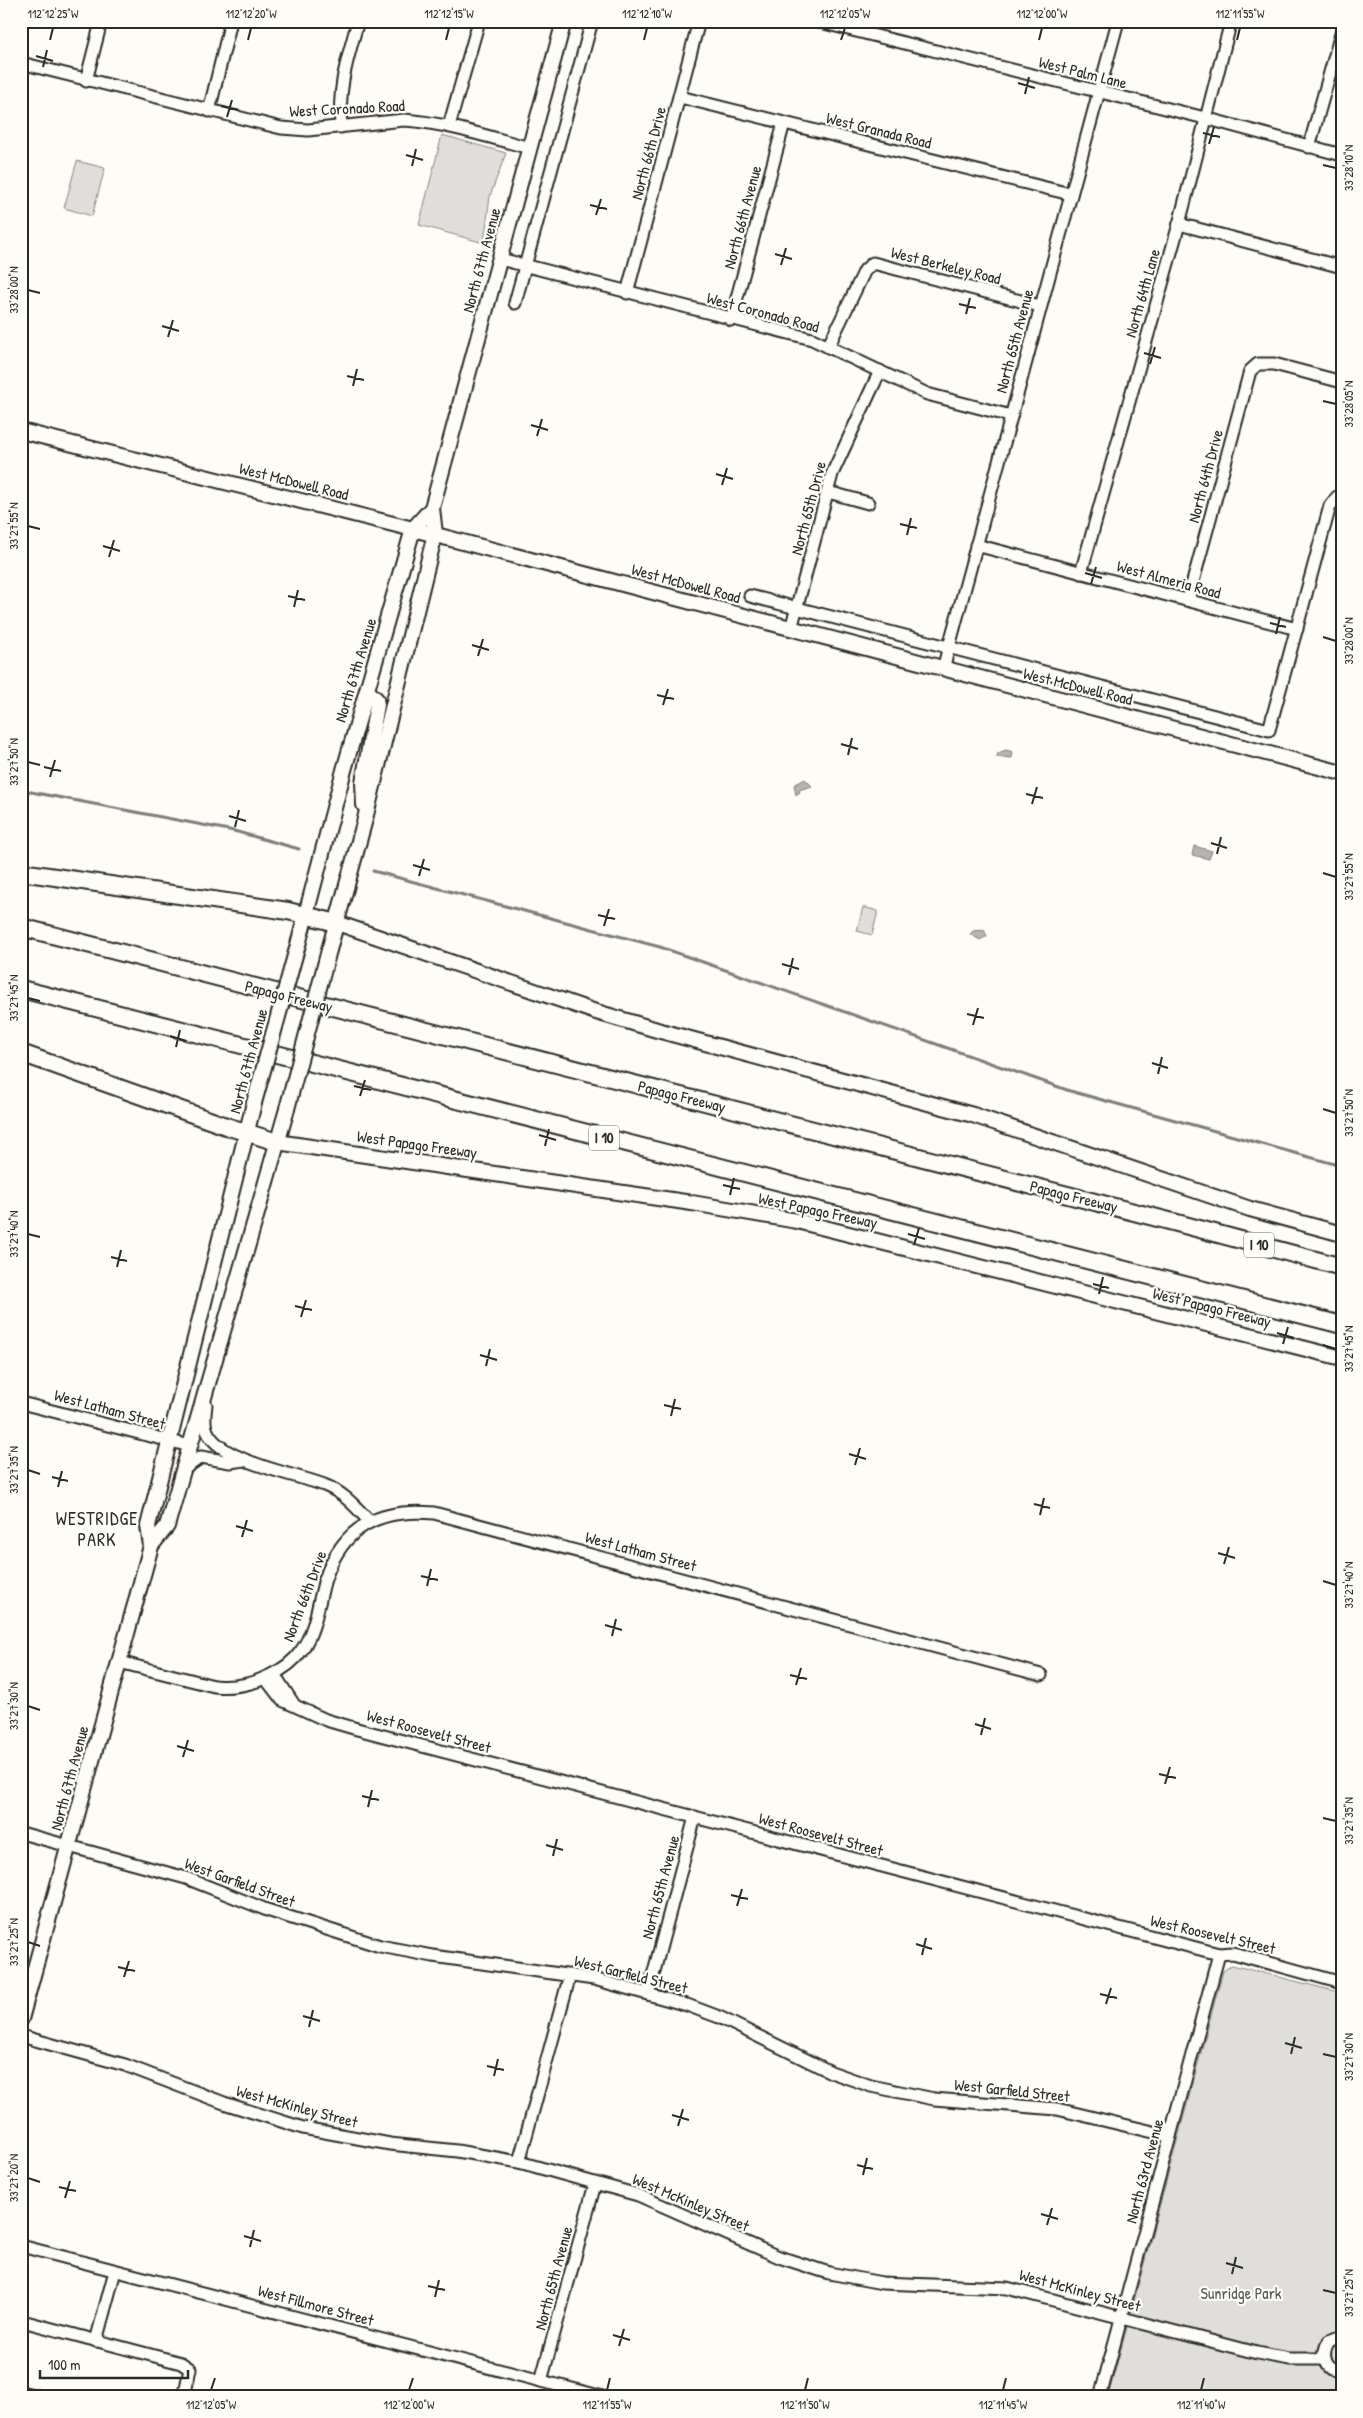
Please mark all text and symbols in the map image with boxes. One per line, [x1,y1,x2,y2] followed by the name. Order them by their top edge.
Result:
[28,5,79,22] text: 112°12'25"W
[225,5,277,22] text: 112°12'20"W
[424,5,474,22] text: 112°12'15"W
[622,5,673,22] text: 112°12'10"W
[820,5,871,22] text: 112°12'05"W
[1017,5,1068,22] text: 112°12'00"W
[1216,5,1265,22] text: 112°11'55"W
[1037,50,1130,94] street label: West Palm Lane
[289,94,405,122] street label: West Coronado Road
[625,103,671,202] street label: North 66th Drive
[824,106,934,154] street label: West Granada Road
[1340,145,1357,191] text: 33°28'10"N
[718,162,767,271] street label: North 66th Avenue
[456,204,506,315] street label: North 67th Avenue
[889,241,1003,289] street label: West Berkeley Road
[1119,246,1165,340] street label: North 64th Lane
[5,266,22,314] text: 33°28'00"N
[704,286,822,338] street label: West Coronado Road
[990,286,1039,395] street label: North 65th Avenue
[1340,381,1357,427] text: 33°28'05"N
[1182,426,1228,525] street label: North 64th Drive
[237,457,351,505] street label: West McDowell Road
[785,458,831,557] street label: North 65th Drive
[5,502,22,550] text: 33°27'55"N
[1115,555,1223,603] street label: West Almeria Road
[629,558,743,608] street label: West McDowell Road
[329,615,381,725] street label: North 67th Avenue
[1340,617,1357,665] text: 33°28'00"N
[1021,662,1135,710] street label: West McDowell Road
[5,738,22,786] text: 33°27'50"N
[1340,853,1357,901] text: 33°27'55"N
[243,974,335,1018] street label: Papago Freeway
[5,975,22,1021] text: 33°27'45"N
[223,1005,273,1116] street label: North 67th Avenue
[636,1074,728,1118] street label: Papago Freeway
[1340,1089,1357,1137] text: 33°27'50"N
[355,1125,479,1163] street label: West Papago Freeway
[589,1126,619,1150] road number: I 10
[1028,1174,1120,1218] street label: Papago Freeway
[756,1187,880,1233] street label: West Papago Freeway
[5,1211,22,1257] text: 33°27'40"N
[1244,1232,1274,1258] road number: I 10
[1151,1282,1274,1332] street label: West Papago Freeway
[1340,1326,1357,1372] text: 33°27'45"N
[52,1384,168,1435] street label: West Latham Street
[5,1446,22,1494] text: 33°27'35"N
[56,1506,138,1552] district label: WESTRIDGE PARK
[583,1526,699,1577] street label: West Latham Street
[277,1547,332,1645] street label: North 66th Drive
[1340,1562,1357,1608] text: 33°27'40"N
[5,1682,22,1730] text: 33°27'30"N
[364,1704,494,1758] street label: West Roosevelt Street
[44,1722,94,1833] street label: North 67th Avenue
[1340,1797,1357,1845] text: 33°27'35"N
[756,1807,886,1861] street label: West Roosevelt Street
[636,1832,685,1941] street label: North 65th Avenue
[182,1852,299,1912] street label: West Garfield Street
[1148,1909,1278,1959] street label: West Roosevelt Street
[5,1918,22,1966] text: 33°27'25"N
[572,1949,690,1999] street label: West Garfield Street
[1340,2033,1357,2081] text: 33°27'30"N
[953,2073,1071,2107] street label: West Garfield Street
[234,2079,361,2133] street label: West McKinley Street
[1119,2116,1169,2226] street label: North 63rd Avenue
[5,2154,22,2202] text: 33°27'20"N
[629,2167,753,2237] street label: West McKinley Street
[529,2223,578,2332] street label: North 65th Avenue
[1017,2263,1144,2317] street label: West McKinley Street
[1340,2269,1357,2317] text: 33°27'25"N
[256,2279,377,2331] street label: West Fillmore Street
[1201,2282,1282,2304] park label: Sunridge Park
[40,2348,188,2380] scale bar
[48,2354,81,2375] text: 100 m
[186,2396,237,2413] text: 112°12'05"W
[384,2396,435,2413] text: 112°12'00"W
[583,2396,632,2413] text: 112°11'55"W
[780,2396,830,2413] text: 112°11'50"W
[979,2396,1028,2413] text: 112°11'45"W
[1177,2396,1226,2413] text: 112°11'40"W

